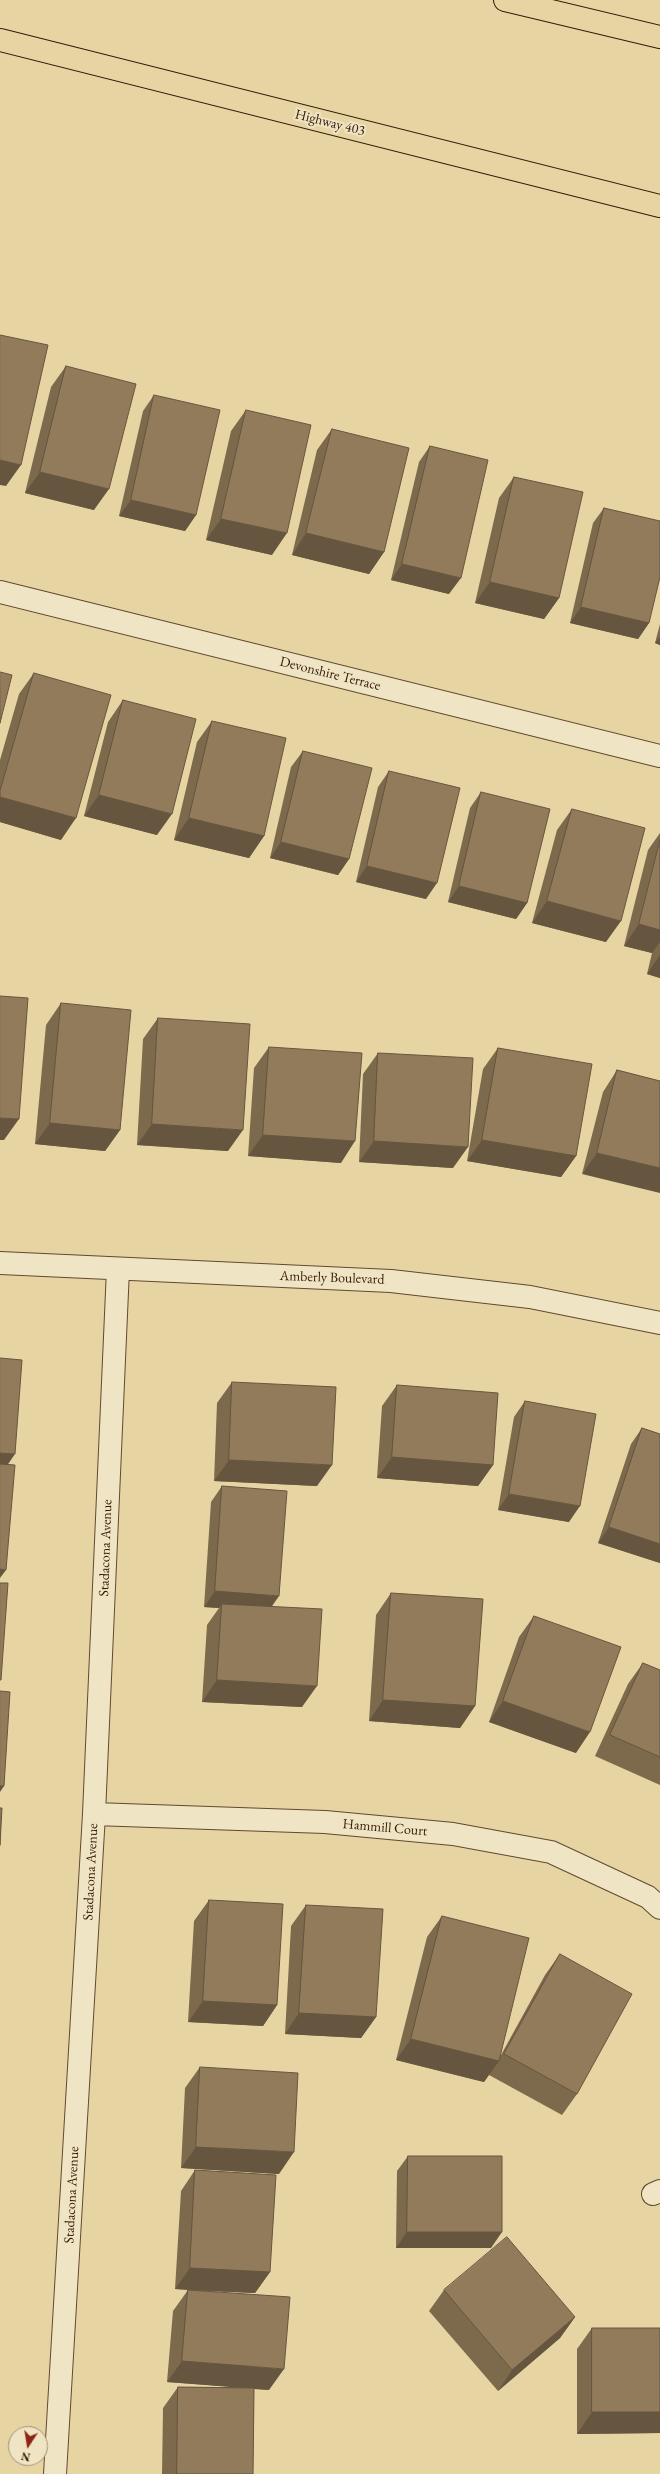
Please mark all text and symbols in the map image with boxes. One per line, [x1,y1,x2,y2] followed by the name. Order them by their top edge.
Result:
[293,106,367,140] street label: Highway 403
[278,653,382,695] street label: Devonshire Terrace
[279,1268,385,1288] street label: Amberly Boulevard
[96,1499,116,1597] street label: Stadacona Avenue
[342,1816,428,1840] street label: Hammill Court
[80,1823,102,1921] street label: Stadacona Avenue
[61,2146,83,2244] street label: Stadacona Avenue
[8,2426,48,2466] north arrow
[20,2449,32,2465] text: N

